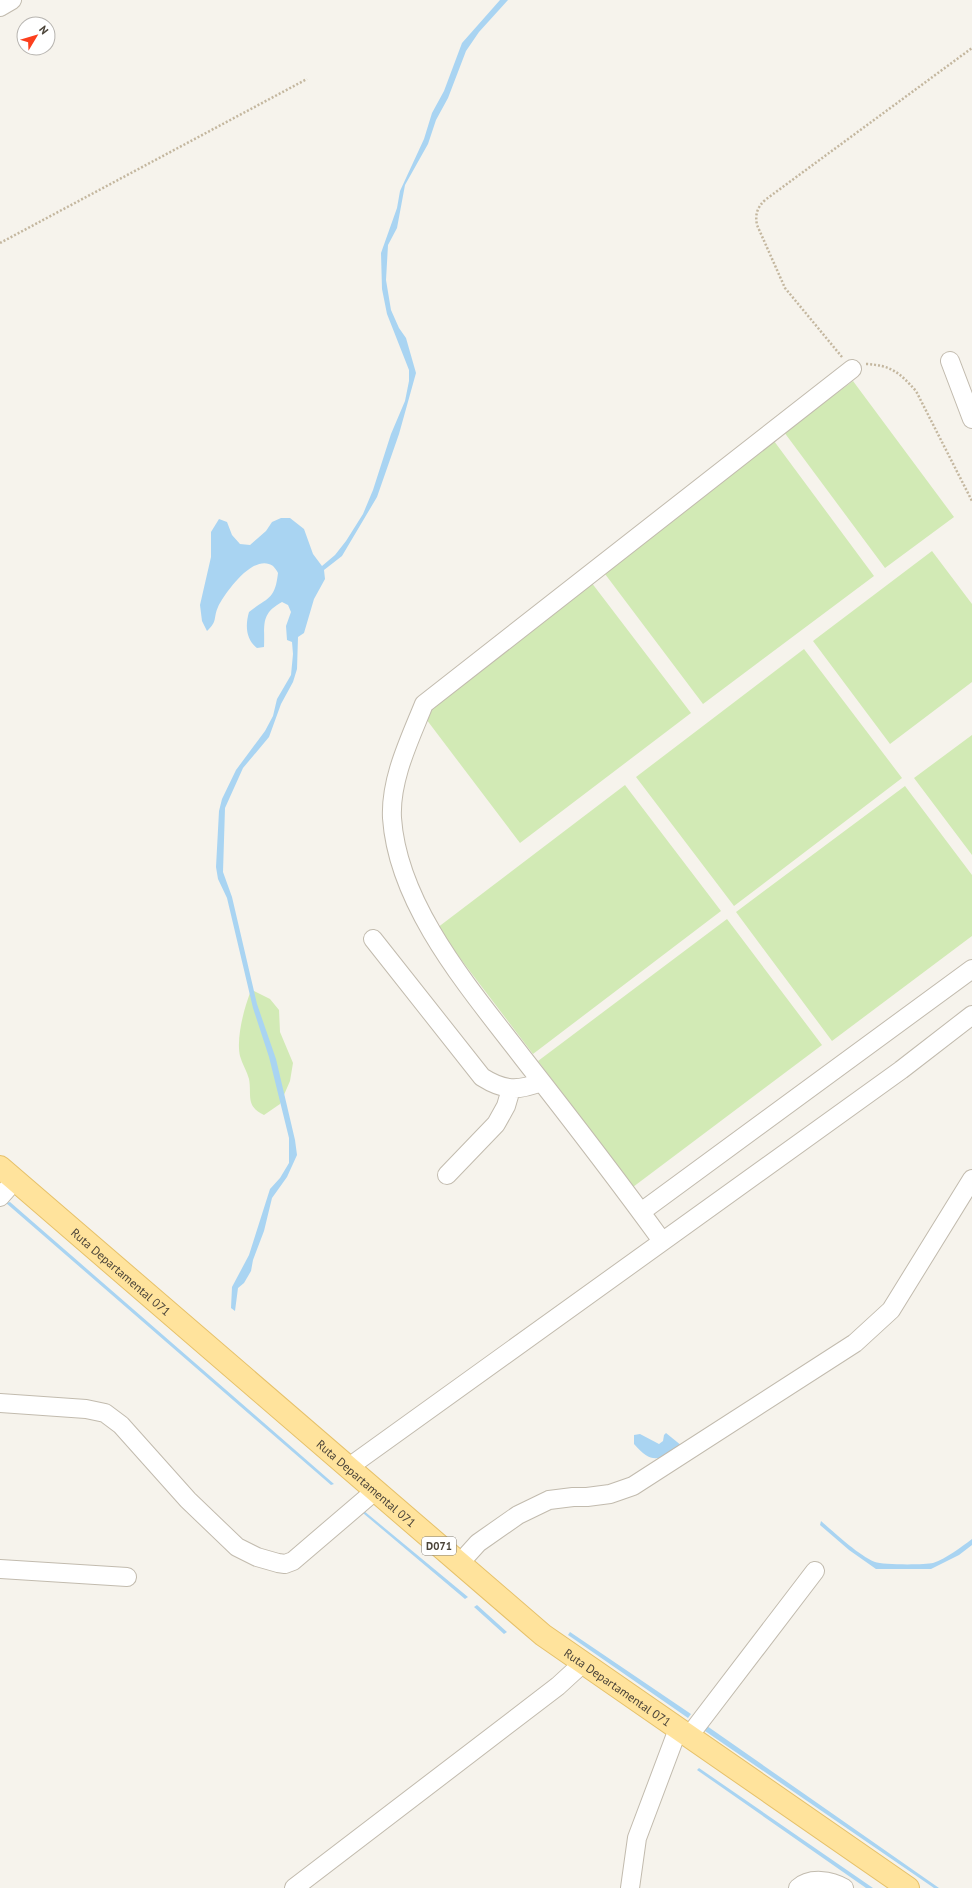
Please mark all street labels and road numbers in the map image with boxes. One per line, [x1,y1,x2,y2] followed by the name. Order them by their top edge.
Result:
[68,1224,174,1318] street label: Ruta Departamental 071
[314,1436,419,1530] street label: Ruta Departamental 071
[422,1537,456,1555] road number: D071
[562,1645,674,1729] street label: Ruta Departamental 071

